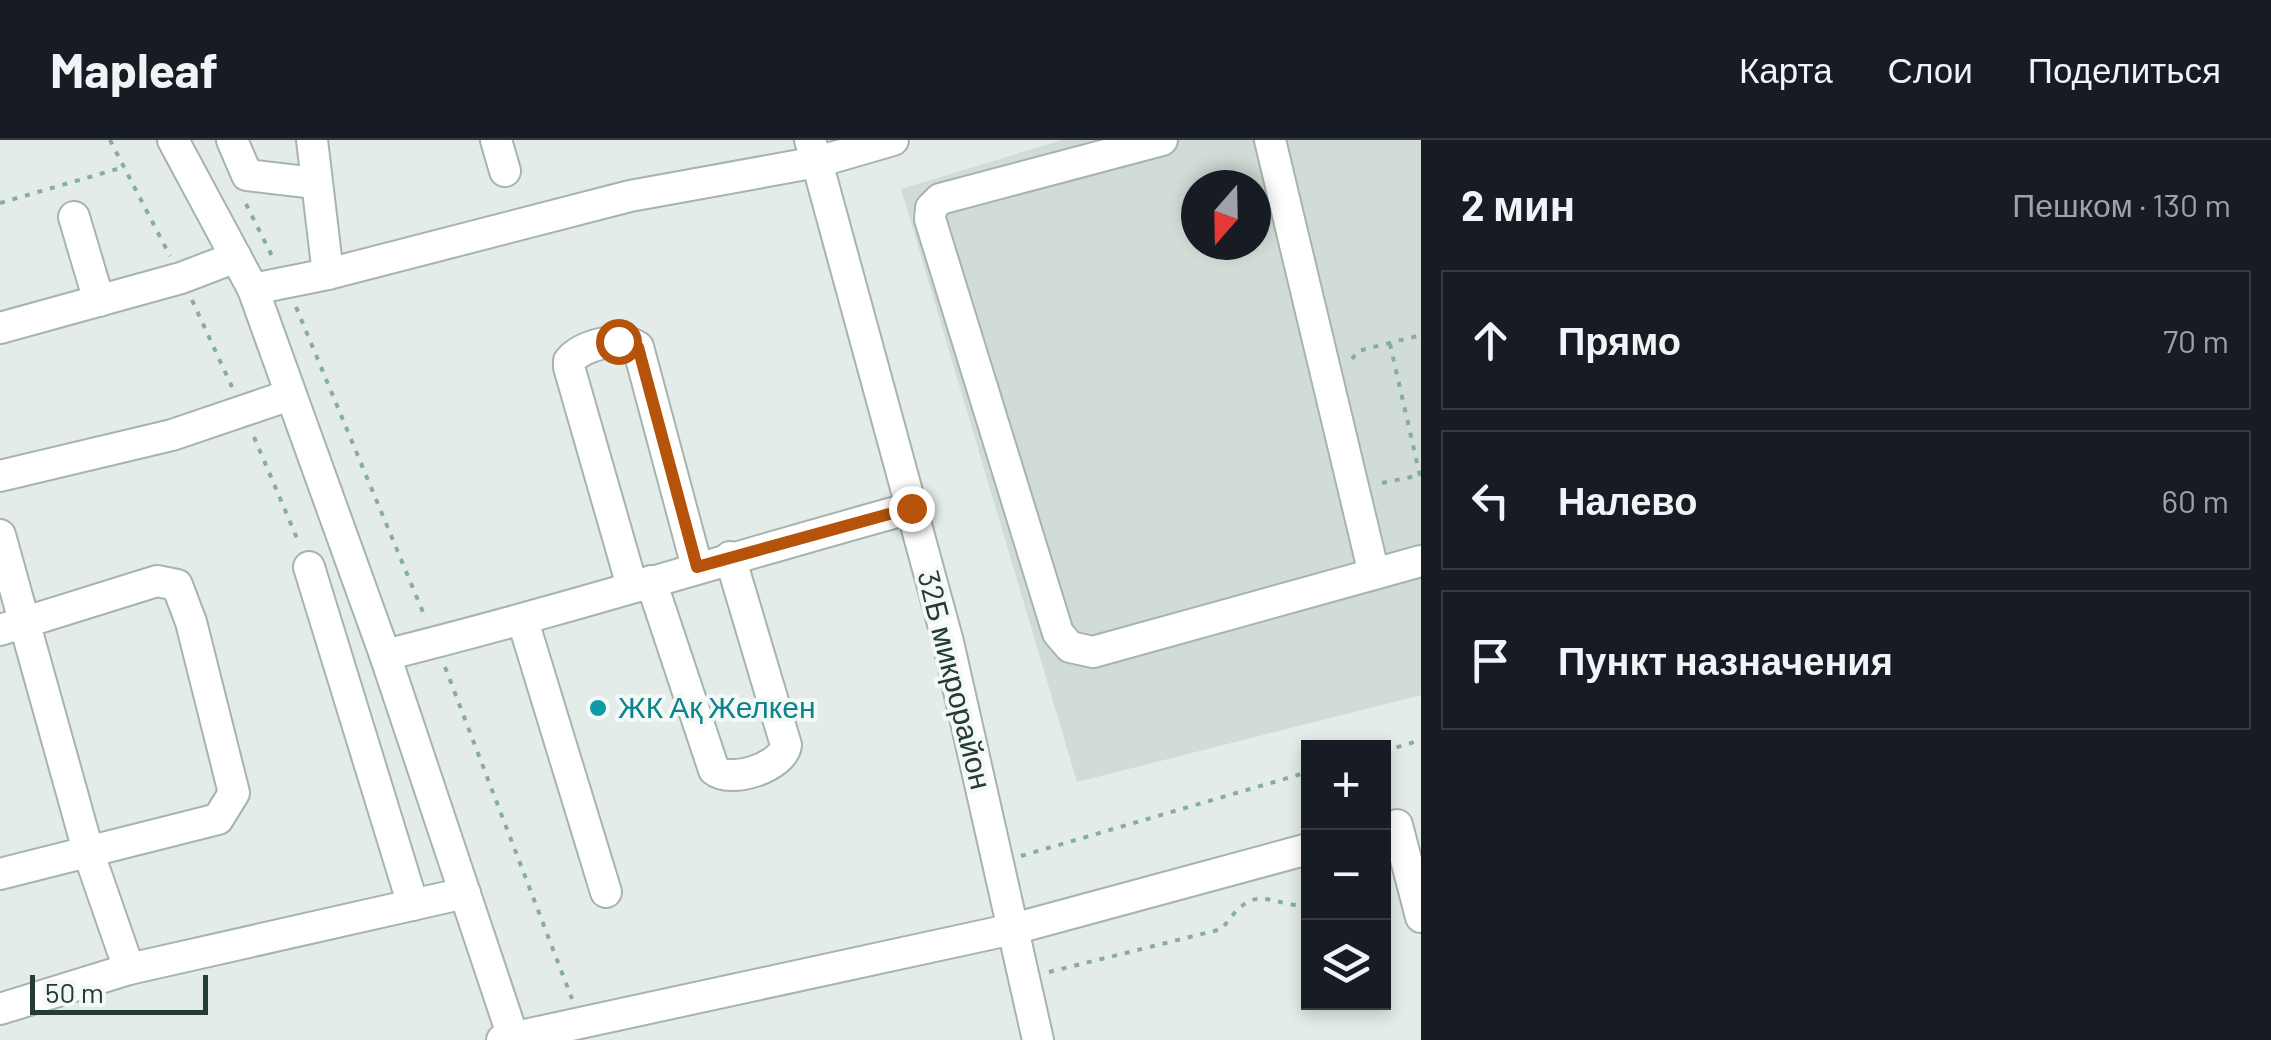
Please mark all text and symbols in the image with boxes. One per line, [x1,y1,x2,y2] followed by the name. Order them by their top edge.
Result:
[50,40,218,98] text: Mapleaf
[1739,48,1833,90] text: Карта
[1888,48,1973,90] text: Слои
[2028,48,2221,90] text: Поделиться
[1181,170,1271,260] north arrow
[1461,179,1575,229] text: 2 мин
[2012,185,2231,223] text: Пешком · 130 m
[1463,313,1518,368] icon: ahead
[1558,317,1681,363] text: Прямо
[596,319,642,365] route start
[2163,321,2229,359] text: 70 m
[1463,473,1518,528] icon: left
[1558,477,1697,523] text: Налево
[2162,481,2229,519] text: 60 m
[889,486,935,532] route end
[911,566,1001,793] street label: 32Б микрорайон
[1463,633,1518,688] icon: arrive
[1558,637,1893,683] text: Пункт назначения
[618,688,816,724] place label: ЖК Ақ Желкен
[587,697,609,719] marker: ЖК Ақ Желкен
[1301,740,1391,1010] map controls
[1301,740,1391,830] button: +
[1301,830,1391,920] button: −
[1301,920,1391,1010] button: layers
[30,970,208,1014] scale bar
[45,975,104,1009] text: 50 m

